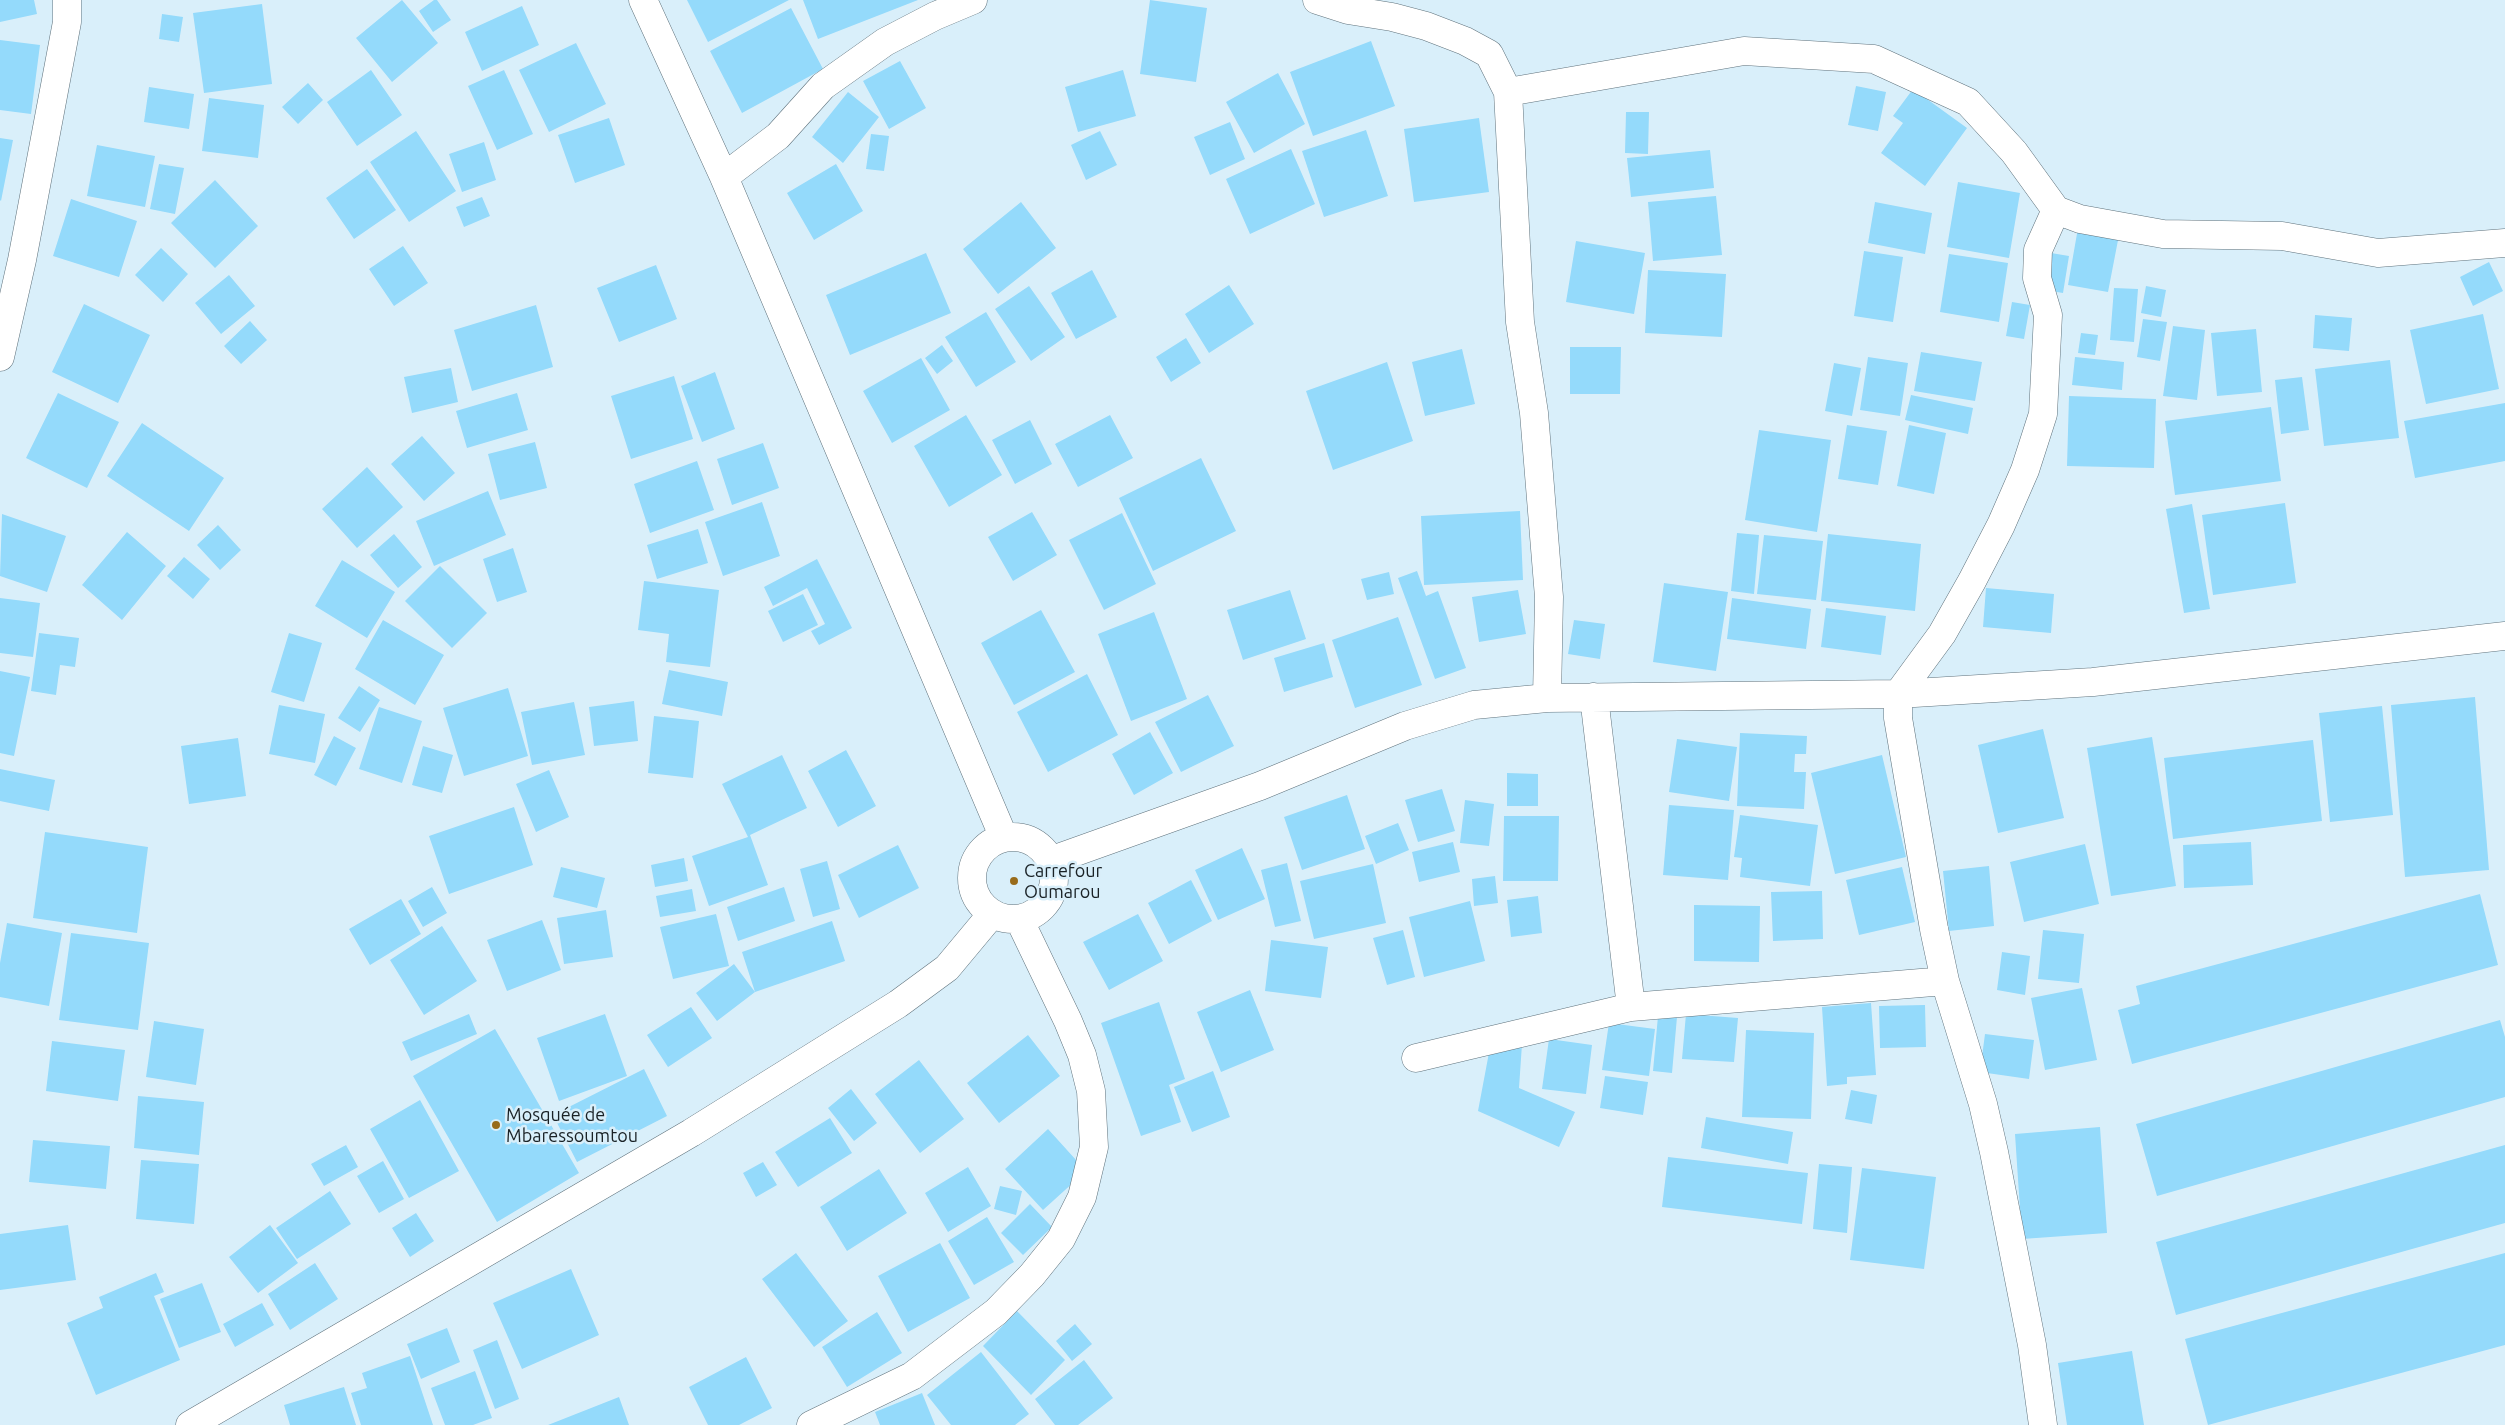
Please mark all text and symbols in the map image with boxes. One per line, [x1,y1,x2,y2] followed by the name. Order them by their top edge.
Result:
[1024,860,1102,902] place label: Carrefour Oumarou
[1008,875,1020,887] marker: Carrefour Oumarou
[506,1104,638,1146] place label: Mosquée de Mbaressoumtou
[490,1119,502,1131] marker: Mosquée de Mbaressoumtou

